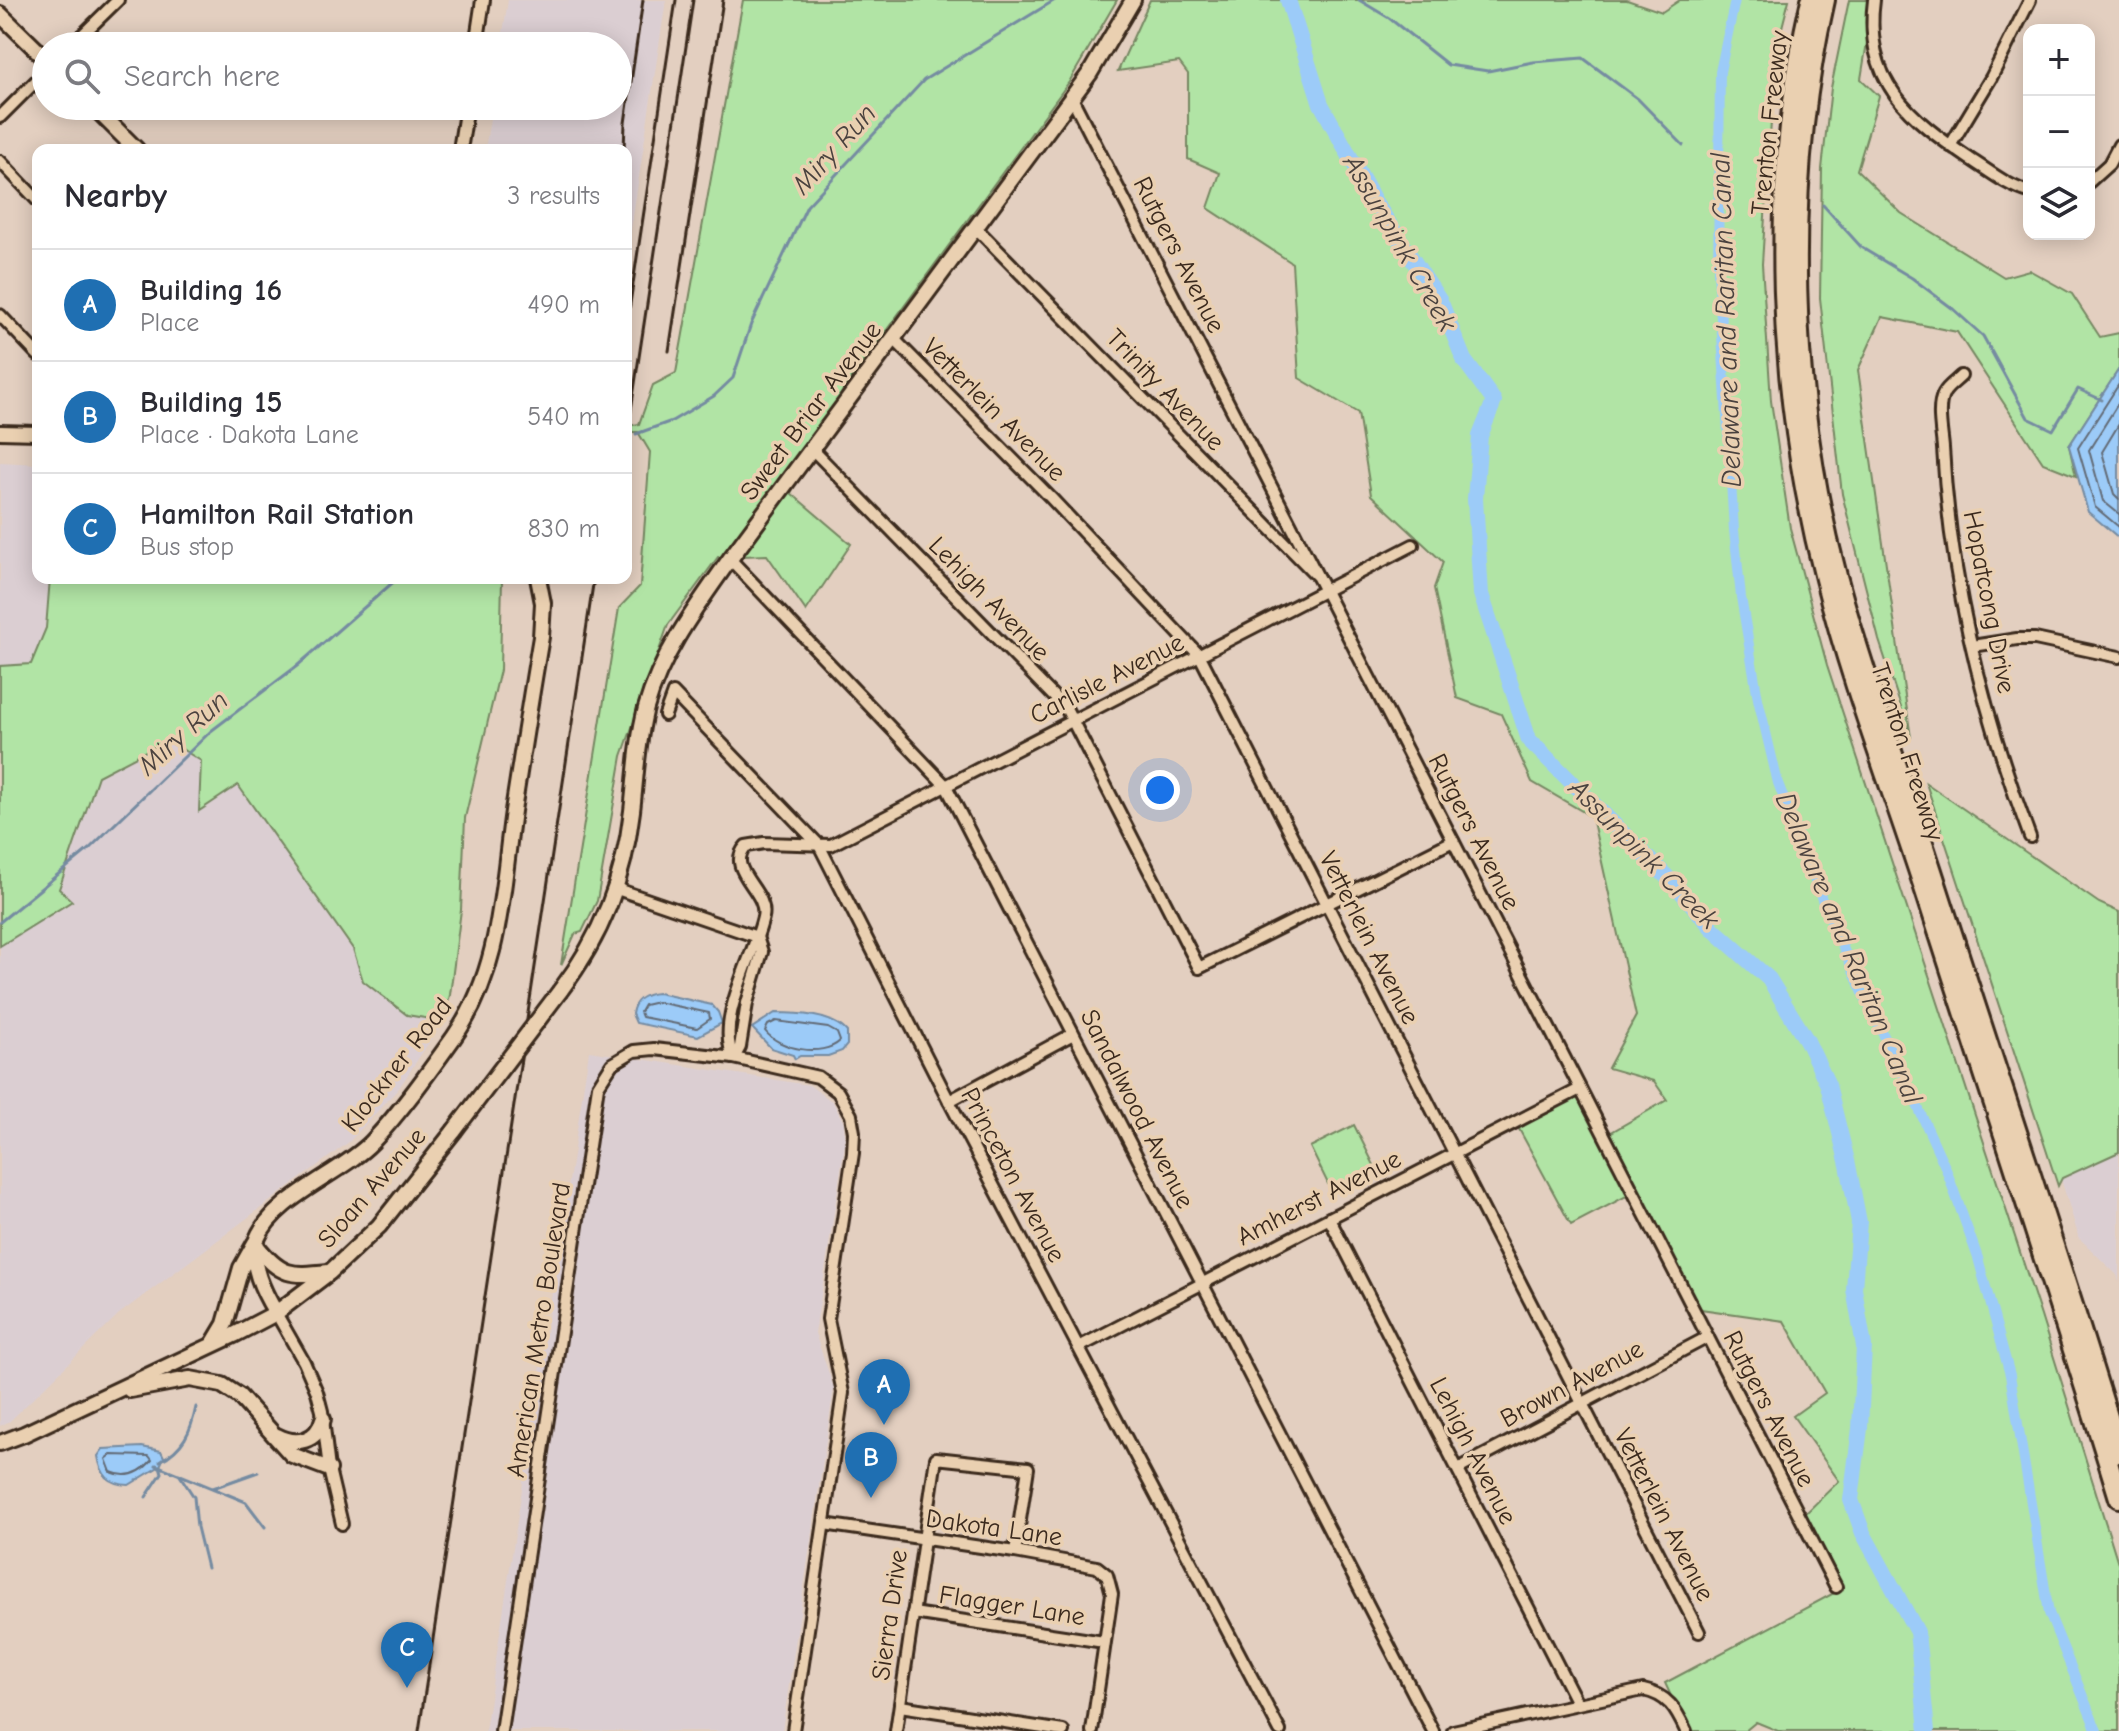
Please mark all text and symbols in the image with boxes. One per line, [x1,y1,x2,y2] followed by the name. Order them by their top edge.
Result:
[2023,24,2095,240] map controls
[2023,24,2095,96] button: +
[1745,29,1795,217] street label: Trenton Freeway
[32,32,632,120] search box
[60,54,104,98] icon: search
[124,59,280,94] text: Search here
[2023,96,2095,168] button: −
[785,98,883,201] water label: Miry Run
[1336,148,1464,337] water label: Assunpink Creek
[1704,151,1748,488] water label: Delaware and Raritan Canal
[2023,168,2095,240] button: layers
[1127,172,1231,338] street label: Rutgers Avenue
[64,176,167,216] text: Nearby
[507,181,600,211] text: 3 results
[140,273,282,308] text: Building 16
[83,290,97,320] text: A
[528,290,600,320] text: 490 m
[140,308,199,338] text: Place
[734,316,888,506] street label: Sweet Briar Avenue
[1100,323,1230,457] street label: Trinity Avenue
[916,332,1072,488] street label: Vetterlein Avenue
[140,385,282,420] text: Building 15
[82,402,98,432] text: B
[527,402,600,432] text: 540 m
[140,420,359,450] text: Place · Dakota Lane
[140,497,414,532] text: Hamilton Rail Station
[1957,508,2021,696] street label: Hopatcong Drive
[82,514,98,544] text: C
[527,514,600,544] text: 830 m
[922,531,1056,667] street label: Lehigh Avenue
[140,532,234,562] text: Bus stop
[1025,627,1189,731] street label: Carlisle Avenue
[1864,659,1950,845] street label: Trenton Freeway
[131,684,234,782] water label: Miry Run
[1422,749,1526,915] street label: Rutgers Avenue
[1140,770,1180,810] your location
[1562,772,1726,936] water label: Assunpink Creek
[1769,788,1929,1109] water label: Delaware and Raritan Canal
[1313,847,1425,1029] street label: Vetterlein Avenue
[335,992,459,1138] street label: Klockner Road
[1074,1005,1200,1213] street label: Sandalwood Avenue
[954,1083,1072,1267] street label: Princeton Avenue
[312,1122,432,1254] street label: Sloan Avenue
[1232,1144,1406,1252] street label: Amherst Avenue
[501,1180,577,1480] street label: American Metro Boulevard
[1717,1326,1821,1492] street label: Rutgers Avenue
[1496,1334,1648,1434] street label: Brown Avenue
[858,1359,910,1425] pin: A
[1423,1372,1523,1530] street label: Lehigh Avenue
[1608,1424,1720,1606] street label: Vetterlein Avenue
[845,1432,897,1498] pin: B
[924,1504,1064,1552] street label: Dakota Lane
[866,1548,914,1682] street label: Sierra Drive
[937,1580,1087,1632] street label: Flagger Lane
[381,1622,433,1688] pin: C

